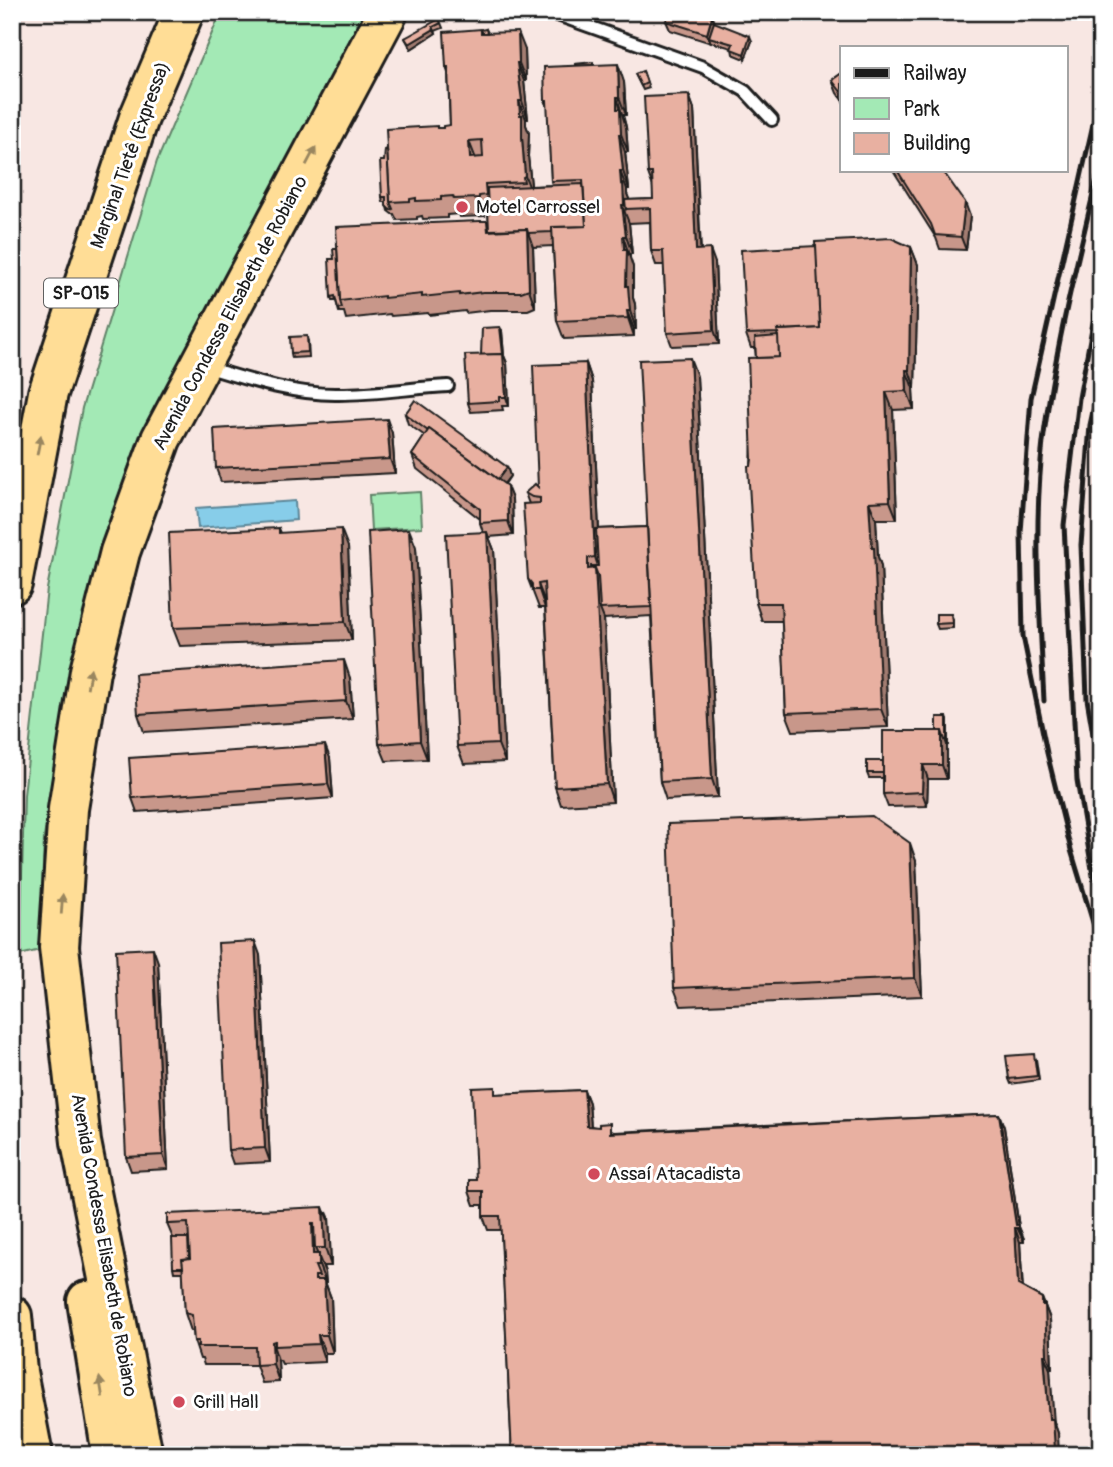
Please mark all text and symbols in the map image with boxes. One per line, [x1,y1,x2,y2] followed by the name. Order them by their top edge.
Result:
[840,46,1068,172] legend
[85,58,175,252] street label: Marginal Tietê (Expressa)
[903,60,967,87] text: Railway
[903,96,940,123] text: Park
[903,130,970,157] text: Building
[306,146,317,166] one-way arrow
[147,172,313,454] street label: Avenida Condessa Elisabeth de Robiano
[476,195,600,219] place label: Motel Carrossel
[454,199,470,215] marker: Motel Carrossel
[44,278,118,307] road number: SP-015
[33,434,44,456] one-way arrow
[84,667,95,689] one-way arrow
[57,893,68,915] one-way arrow
[65,1092,143,1398] street label: Avenida Condessa Elisabeth de Robiano
[608,1162,741,1186] place label: Assaí Atacadista
[586,1166,602,1182] marker: Assaí Atacadista
[95,1376,106,1398] one-way arrow
[193,1390,259,1414] place label: Grill Hall
[171,1394,187,1410] marker: Grill Hall

